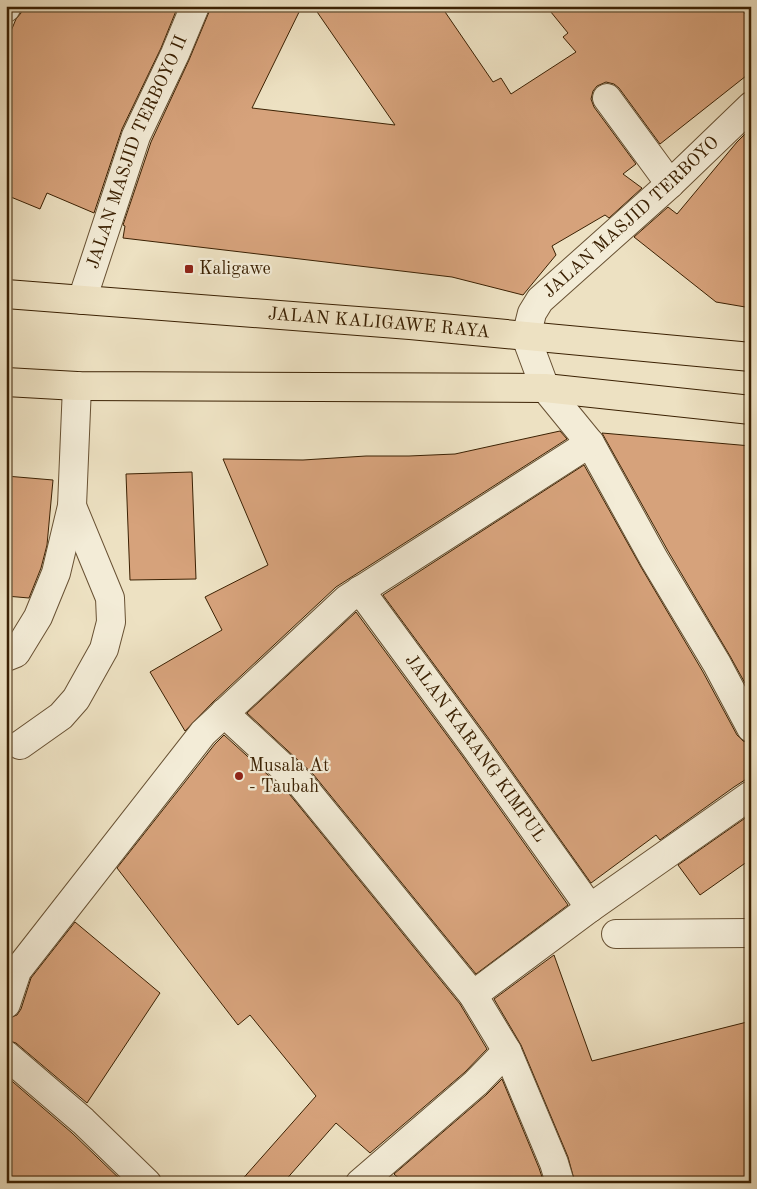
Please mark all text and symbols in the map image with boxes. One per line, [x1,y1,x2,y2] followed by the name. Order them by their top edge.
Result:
[84,33,191,271] street label: JALAN MASJID TERBOYO II
[540,133,722,301] street label: JALAN MASJID TERBOYO
[199,260,271,278] place label: Kaligawe
[183,263,195,275] marker: Kaligawe
[267,305,491,341] street label: JALAN KALIGAWE RAYA
[402,651,549,846] street label: JALAN KARANG KIMPUL
[249,757,329,796] place label: Musala At - Taubah
[233,770,245,782] marker: Musala At - Taubah

